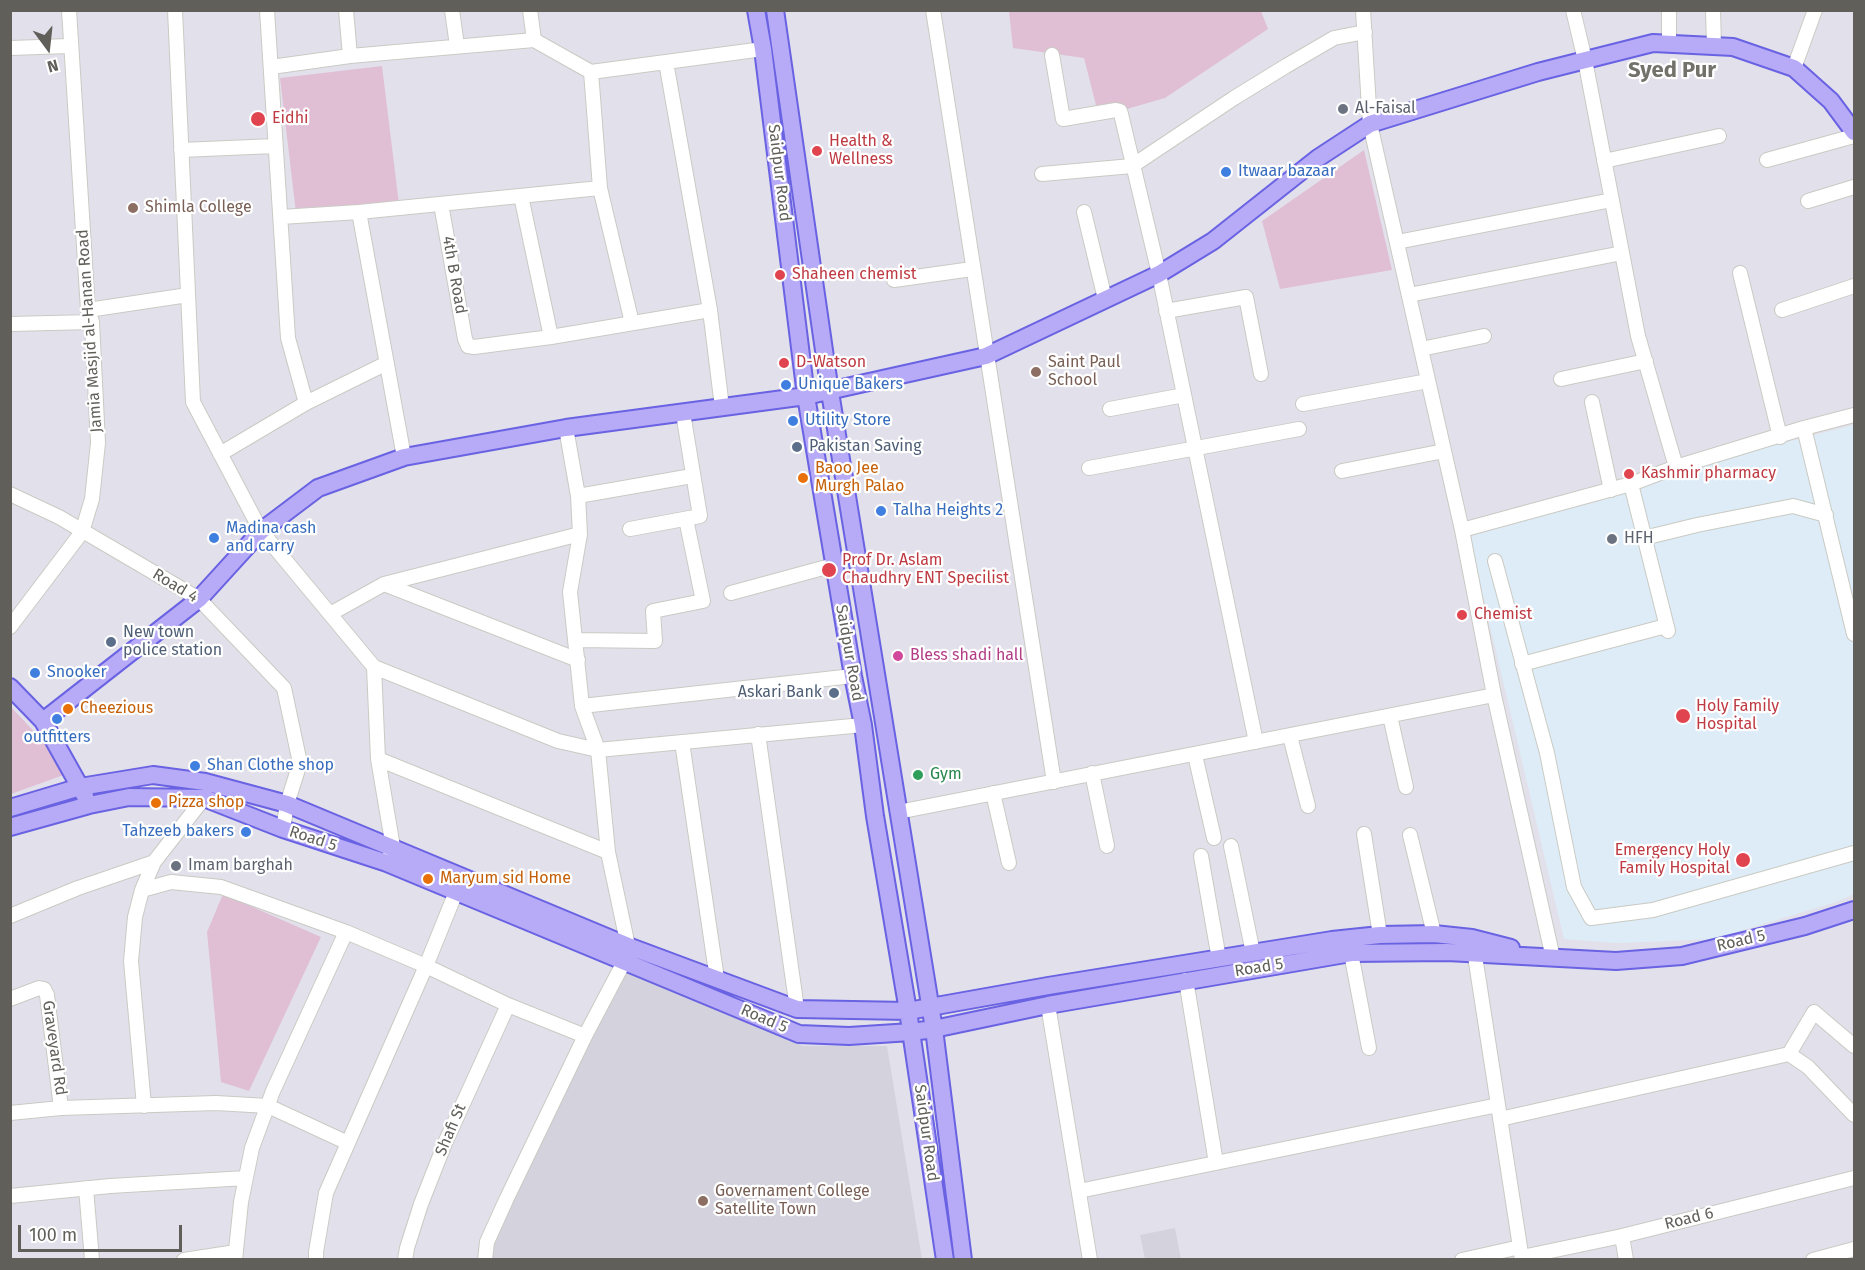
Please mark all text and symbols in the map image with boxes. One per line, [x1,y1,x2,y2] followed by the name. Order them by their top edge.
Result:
[18,18,78,78] north arrow
[45,55,60,76] text: N
[1628,58,1716,84] district label: Syed Pur
[1355,99,1416,119] place label: Al-Faisal
[1336,102,1350,116] marker: Al-Faisal
[272,109,309,129] place label: Eidhi
[249,110,267,128] marker: Eidhi
[764,123,794,223] street label: Saidpur Road
[829,132,893,170] place label: Health & Wellness
[810,144,824,158] marker: Health & Wellness
[1238,162,1336,182] place label: Itwaar bazaar
[1219,165,1233,179] marker: Itwaar bazaar
[145,198,252,218] place label: Shimla College
[126,201,140,215] marker: Shimla College
[73,229,107,433] street label: Jamia Masjid al-Hanan Road
[438,235,470,315] street label: 4th B Road
[792,265,916,285] place label: Shaheen chemist
[773,268,787,282] marker: Shaheen chemist
[796,353,866,373] place label: D-Watson
[1048,353,1120,391] place label: Saint Paul School
[777,356,791,370] marker: D-Watson
[1029,365,1043,379] marker: Saint Paul School
[798,375,903,395] place label: Unique Bakers
[779,378,793,392] marker: Unique Bakers
[805,411,891,431] place label: Utility Store
[786,414,800,428] marker: Utility Store
[809,437,922,457] place label: Pakistan Saving
[790,440,804,454] marker: Pakistan Saving
[815,459,904,497] place label: Baoo Jee Murgh Palao
[1641,464,1776,484] place label: Kashmir pharmacy
[1622,467,1636,481] marker: Kashmir pharmacy
[796,471,810,485] marker: Baoo Jee Murgh Palao
[893,501,1003,521] place label: Talha Heights 2
[874,504,888,518] marker: Talha Heights 2
[226,519,316,557] place label: Madina cash and carry
[1624,529,1654,549] place label: HFH
[207,531,221,545] marker: Madina cash and carry
[1605,532,1619,546] marker: HFH
[842,551,1009,589] place label: Prof Dr. Aslam Chaudhry ENT Specilist
[820,561,838,579] marker: Prof Dr. Aslam Chaudhry ENT Specilist
[149,565,201,607] street label: Road 4
[831,603,867,703] street label: Saidpur Road
[1474,605,1532,625] place label: Chemist
[1455,608,1469,622] marker: Chemist
[123,623,222,661] place label: New town police station
[104,635,118,649] marker: New town police station
[910,646,1023,666] place label: Bless shadi hall
[891,649,905,663] marker: Bless shadi hall
[47,663,107,683] place label: Snooker
[28,666,42,680] marker: Snooker
[738,683,822,703] place label: Askari Bank
[827,686,841,700] marker: Askari Bank
[1696,697,1779,735] place label: Holy Family Hospital
[80,699,153,719] place label: Cheezious
[61,702,75,716] marker: Cheezious
[1674,707,1692,725] marker: Holy Family Hospital
[50,712,64,726] marker: outfitters
[23,728,91,748] place label: outfitters
[207,756,334,776] place label: Shan Clothe shop
[188,759,202,773] marker: Shan Clothe shop
[930,765,962,785] place label: Gym
[911,768,925,782] marker: Gym
[168,793,244,813] place label: Pizza shop
[149,796,163,810] marker: Pizza shop
[122,822,234,842] place label: Tahzeeb bakers
[287,822,339,856] street label: Road 5
[239,825,253,839] marker: Tahzeeb bakers
[1615,841,1730,879] place label: Emergency Holy Family Hospital
[1734,851,1752,869] marker: Emergency Holy Family Hospital
[188,856,293,876] place label: Imam barghah
[169,859,183,873] marker: Imam barghah
[440,869,571,889] place label: Maryum sid Home
[421,872,435,886] marker: Maryum sid Home
[1715,926,1767,956] street label: Road 5
[1233,955,1285,981] street label: Road 5
[38,999,70,1097] street label: Graveyard Rd
[738,1001,790,1037] street label: Road 5
[910,1083,942,1183] street label: Saidpur Road
[431,1101,471,1159] street label: Shafi St
[715,1182,870,1220] place label: Governament College Satellite Town
[696,1194,710,1208] marker: Governament College Satellite Town
[1663,1204,1715,1234] street label: Road 6
[21,1213,184,1251] scale bar
[29,1224,77,1246] text: 100 m

